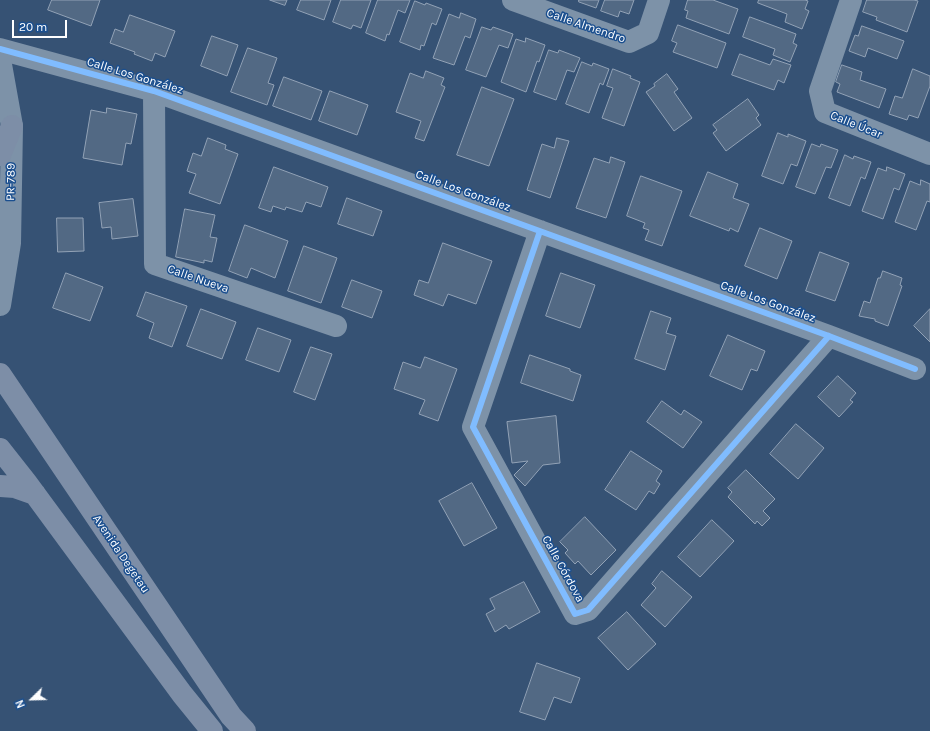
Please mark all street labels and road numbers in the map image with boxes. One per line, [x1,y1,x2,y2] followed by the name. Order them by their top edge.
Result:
[545,6,627,46] street label: Calle Almendro
[85,54,185,98] street label: Calle Los González
[828,108,884,142] street label: Calle Úcar
[3,163,19,201] street label: PR-789
[414,167,512,215] street label: Calle Los González
[165,262,231,296] street label: Calle Nueva
[719,278,817,326] street label: Calle Los González
[89,512,153,596] street label: Avenida Degetau
[539,533,587,605] street label: Calle Córdova

